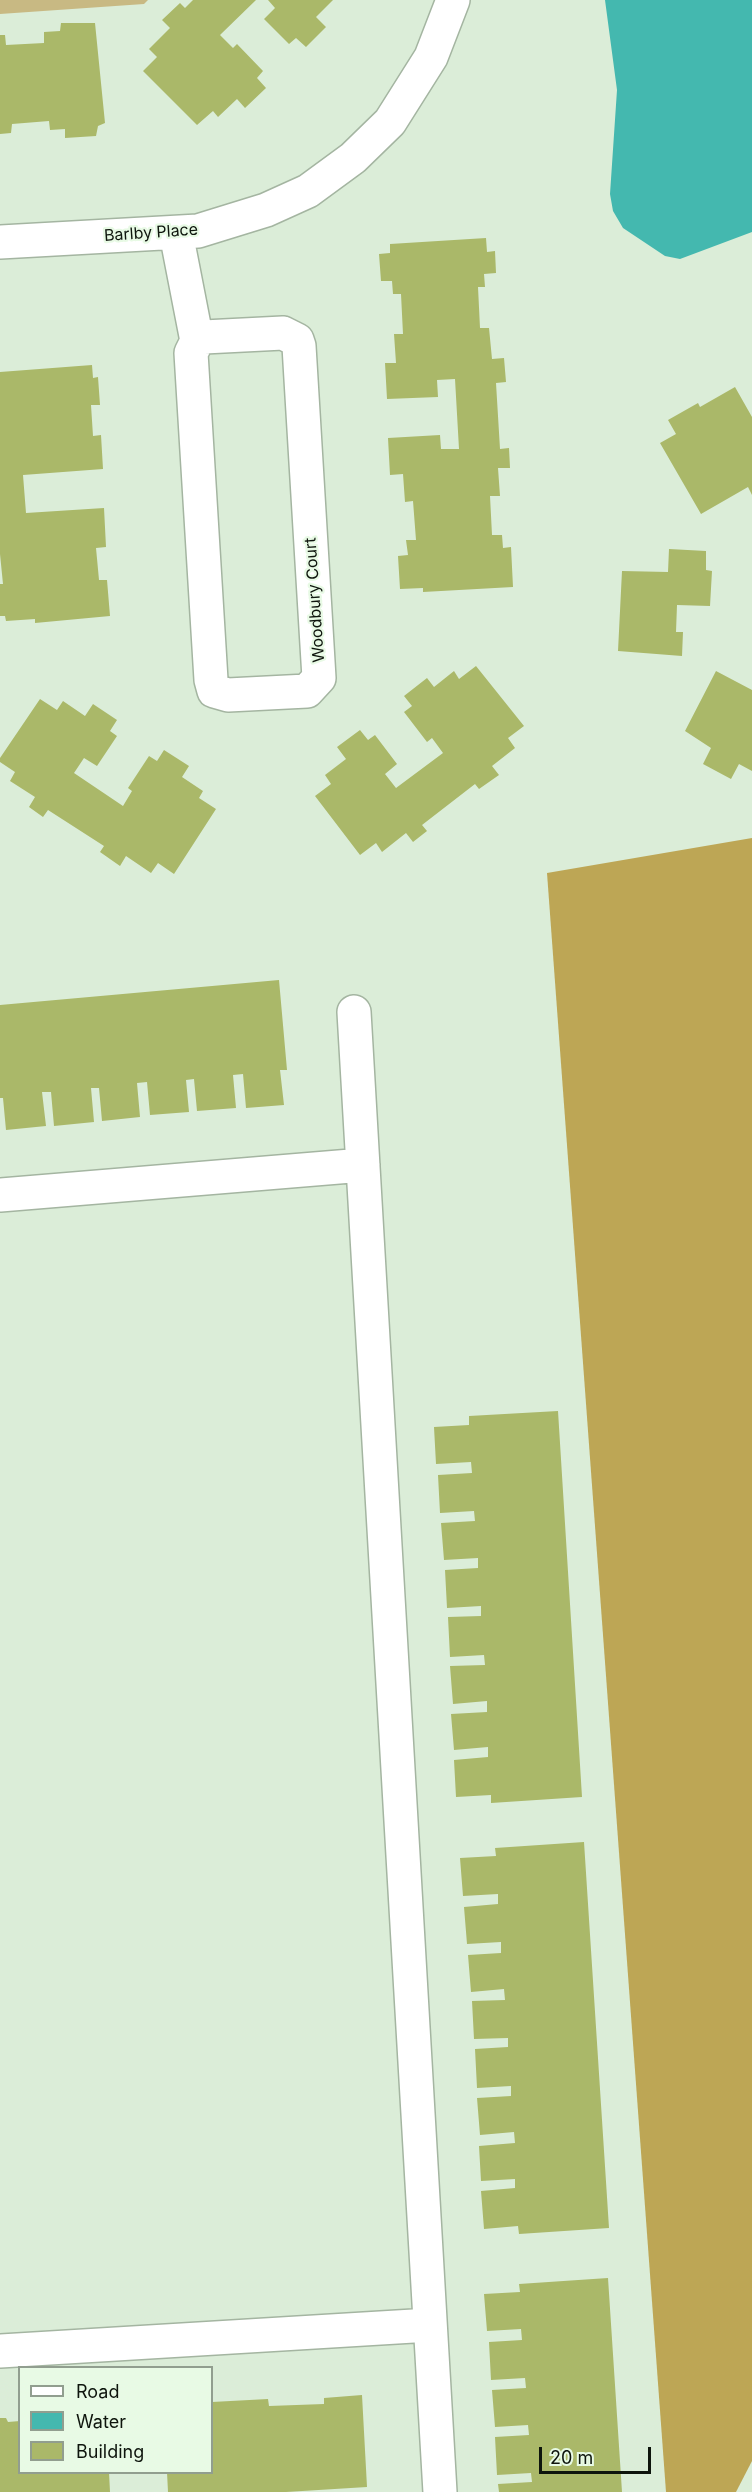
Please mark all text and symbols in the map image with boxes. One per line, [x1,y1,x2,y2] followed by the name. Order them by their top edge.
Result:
[103,220,199,246] street label: Barlby Place
[301,537,329,663] street label: Woodbury Court
[18,2366,213,2474] legend
[76,2381,119,2402] text: Road
[76,2411,126,2432] text: Water
[542,2435,654,2473] scale bar
[76,2441,144,2462] text: Building
[550,2447,593,2468] text: 20 m

